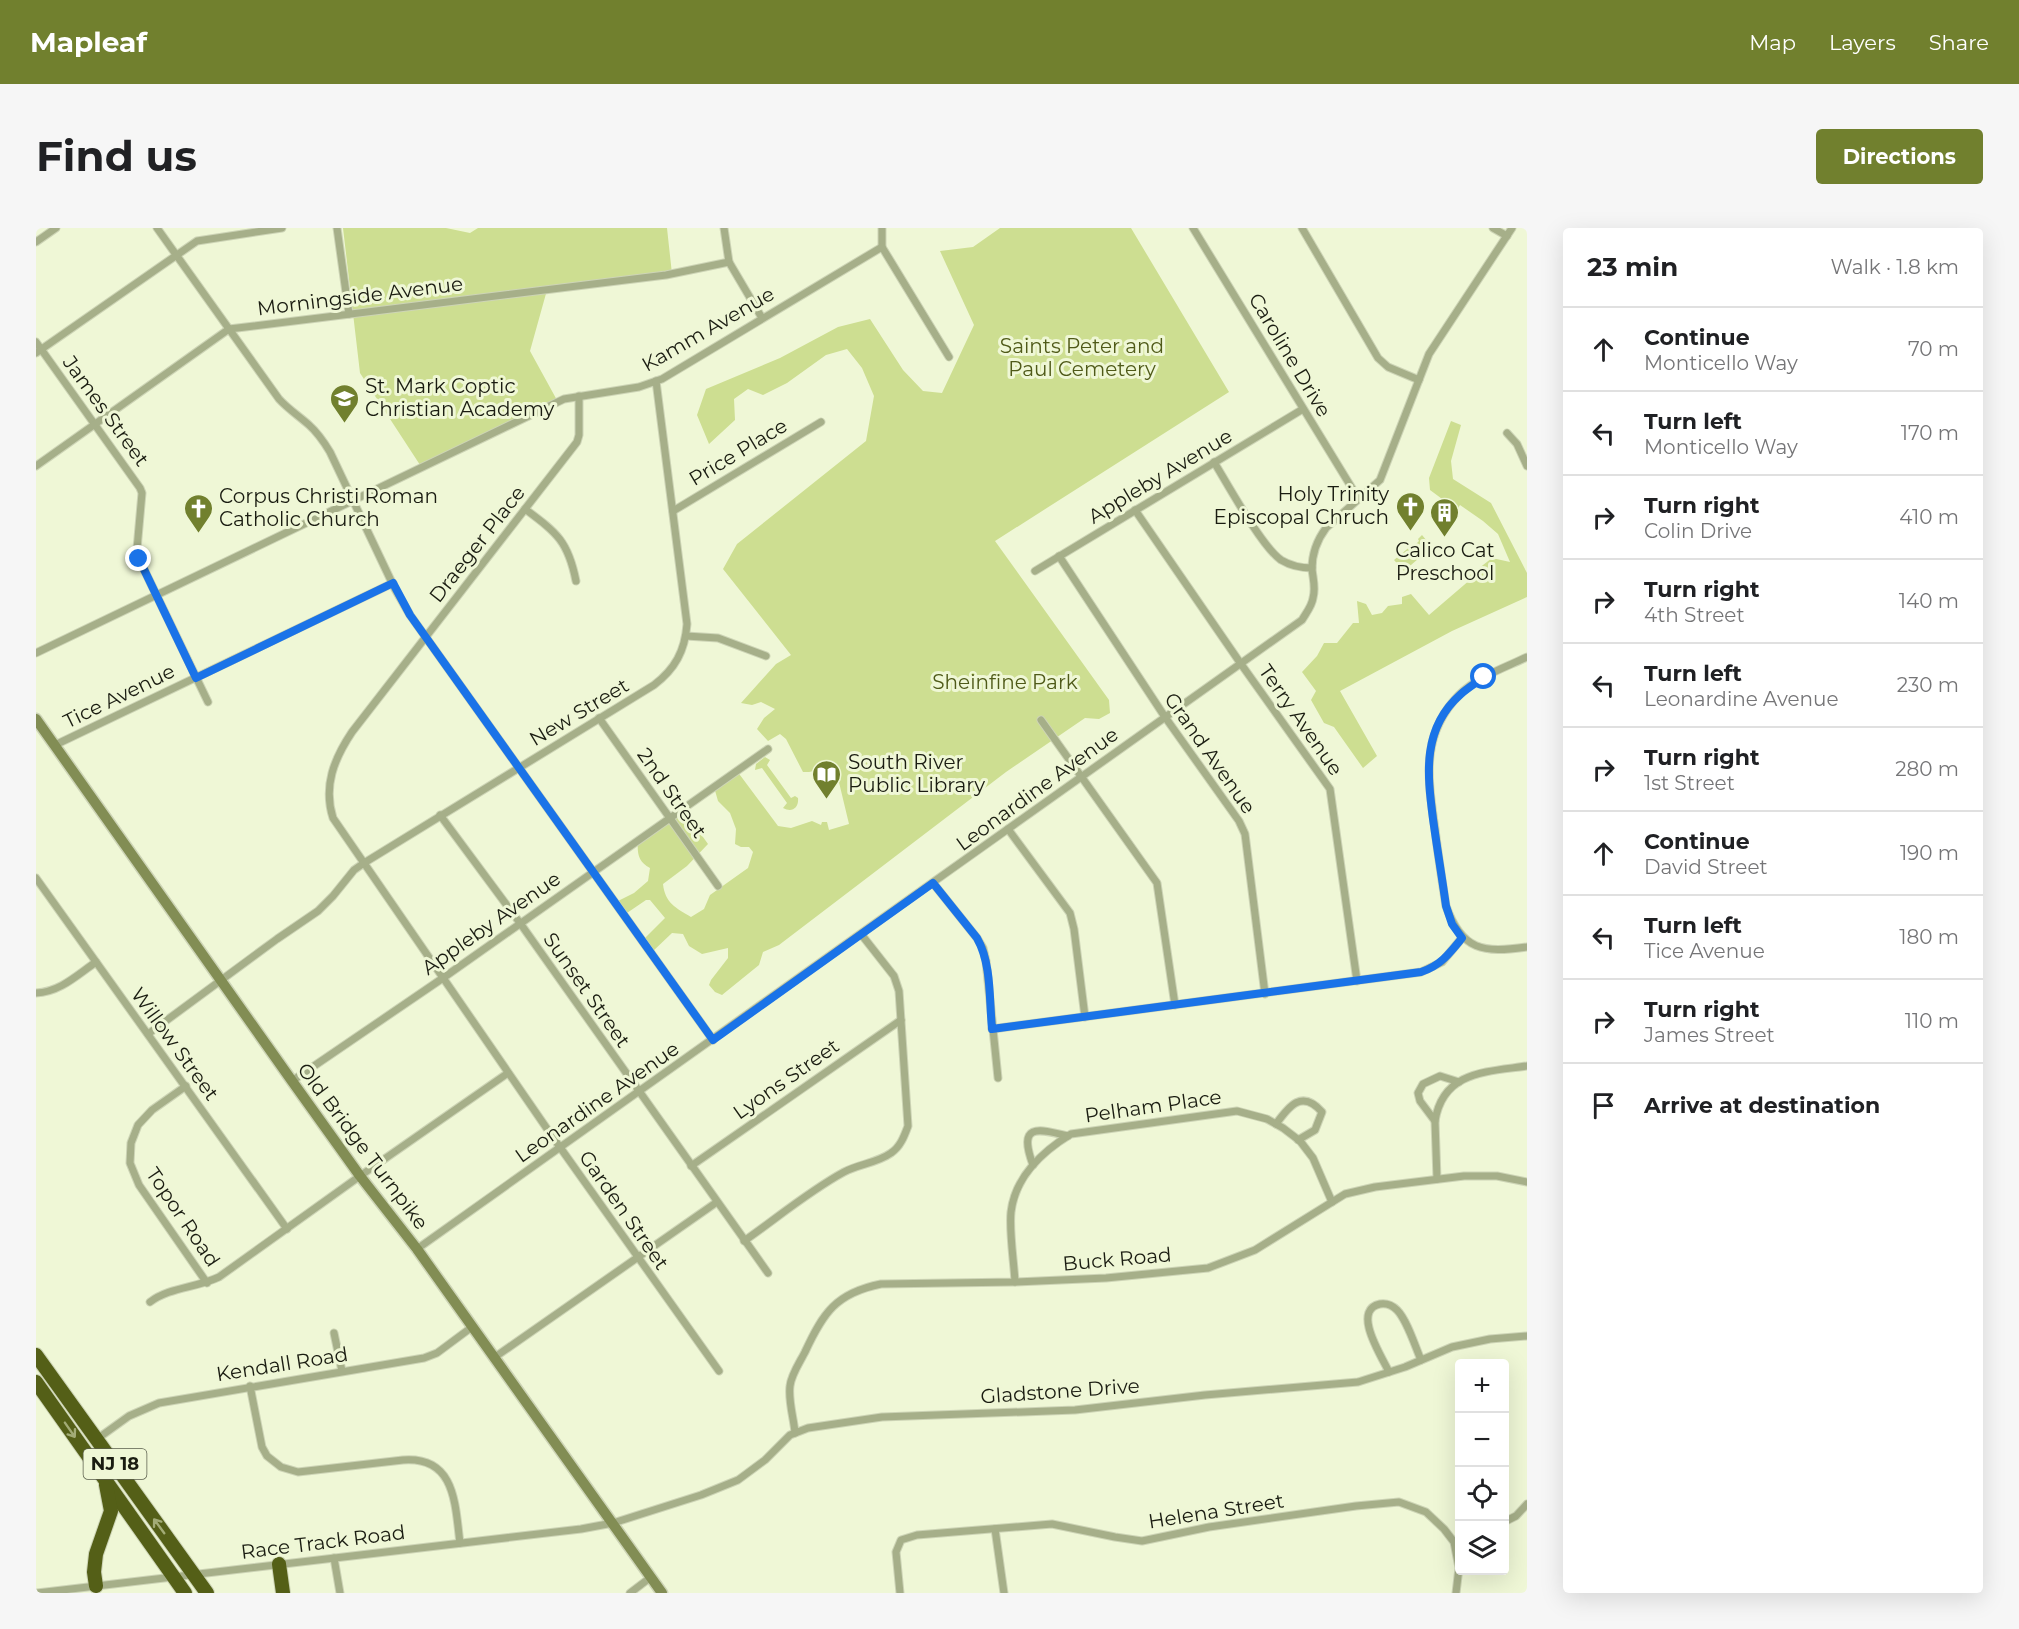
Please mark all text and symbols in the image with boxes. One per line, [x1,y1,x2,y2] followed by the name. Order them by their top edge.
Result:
[30,25,147,59] text: Mapleaf
[1749,30,1796,55] text: Map
[1829,30,1896,55] text: Layers
[1929,30,1989,55] text: Share
[1816,129,1983,184] button: Directions
[36,130,197,182] text: Find us
[1587,251,1678,283] text: 23 min
[1831,255,1959,279] text: Walk · 1.8 km
[256,271,464,321] street label: Morningside Avenue
[638,281,778,377] street label: Kamm Avenue
[1244,289,1336,421] street label: Caroline Drive
[1644,324,1750,351] text: Continue
[1587,333,1620,366] icon: ahead
[1000,334,1164,381] park label: Saints Peter and Paul Cemetery
[1908,337,1959,361] text: 70 m
[57,350,154,471] street label: James Street
[1644,351,1798,375] text: Monticello Way
[365,374,555,421] place label: St. Mark Coptic Christian Academy
[328,382,360,424] school or university icon: St. Mark Coptic Christian Academy
[1644,408,1742,435] text: Turn left
[685,413,791,491] street label: Price Place
[1587,417,1620,450] icon: left
[1901,421,1959,445] text: 170 m
[1084,424,1236,528] street label: Appleby Avenue
[1644,435,1798,459] text: Monticello Way
[424,481,530,607] street label: Draeger Place
[1214,482,1389,529] place label: Holy Trinity Episcopal Chruch
[219,484,438,531] place label: Corpus Christi Roman Catholic Church
[1394,490,1426,532] church icon: Holy Trinity Episcopal Chruch
[182,492,214,534] church icon: Corpus Christi Roman Catholic Church
[1644,492,1759,519] text: Turn right
[1429,496,1461,538] building icon: Calico Cat Preschool
[1587,501,1620,534] icon: right
[1899,505,1959,529] text: 410 m
[1644,519,1752,543] text: Colin Drive
[1395,538,1495,585] place label: Calico Cat Preschool
[125,545,151,571] route end
[1644,576,1759,603] text: Turn right
[1587,585,1620,618] icon: right
[1899,589,1959,613] text: 140 m
[1644,603,1745,627] text: 4th Street
[59,659,179,733] street label: Tice Avenue
[1254,660,1348,780] street label: Terry Avenue
[1644,660,1742,687] text: Turn left
[1470,663,1496,689] route start
[1587,669,1620,702] icon: left
[932,670,1078,694] park label: Sheinfine Park
[525,673,633,751] street label: New Street
[1897,673,1959,697] text: 230 m
[1644,687,1839,711] text: Leonardine Avenue
[1159,688,1261,818] street label: Grand Avenue
[951,722,1123,856] street label: Leonardine Avenue
[632,743,712,843] street label: 2nd Street
[1644,744,1759,771] text: Turn right
[848,750,985,797] place label: South River Public Library
[1587,753,1620,786] icon: right
[1895,757,1959,781] text: 280 m
[811,758,843,800] library icon: South River Public Library
[1644,771,1735,795] text: 1st Street
[1644,828,1750,855] text: Continue
[1587,837,1620,870] icon: ahead
[1900,841,1959,865] text: 190 m
[1644,855,1768,879] text: David Street
[417,866,565,980] street label: Appleby Avenue
[1644,912,1742,939] text: Turn left
[1587,921,1620,954] icon: left
[1899,925,1959,949] text: 180 m
[538,928,636,1052] street label: Sunset Street
[1644,939,1765,963] text: Tice Avenue
[126,983,224,1105] street label: Willow Street
[1644,996,1759,1023] text: Turn right
[1587,1005,1620,1038] icon: right
[1905,1009,1959,1033] text: 110 m
[1644,1023,1775,1047] text: James Street
[728,1034,844,1124] street label: Lyons Street
[510,1036,684,1168] street label: Leonardine Avenue
[292,1058,434,1234] street label: Old Bridge Turnpike
[1083,1085,1223,1127] street label: Pelham Place
[1587,1089,1620,1122] icon: arrive
[1644,1092,1880,1119] text: Arrive at destination
[574,1146,674,1274] street label: Garden Street
[141,1163,225,1271] street label: Topor Road
[1062,1242,1172,1276] street label: Buck Road
[214,1342,350,1386] street label: Kendall Road
[1455,1359,1509,1575] map controls
[1455,1359,1509,1413] button: +
[980,1373,1140,1409] street label: Gladstone Drive
[1455,1413,1509,1467] button: −
[64,1421,76,1437] one-way arrow
[84,1449,146,1479] road number: NJ 18
[1455,1467,1509,1521] button: locate
[1147,1488,1285,1534] street label: Helena Street
[153,1518,165,1534] one-way arrow
[239,1520,407,1564] street label: Race Track Road
[1455,1521,1509,1575] button: layers

